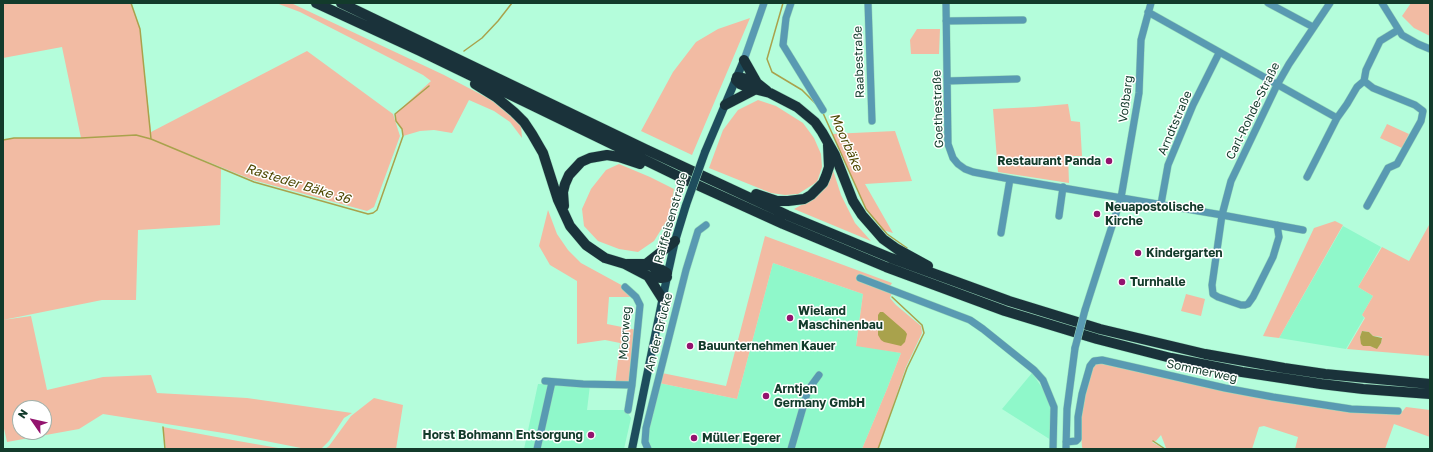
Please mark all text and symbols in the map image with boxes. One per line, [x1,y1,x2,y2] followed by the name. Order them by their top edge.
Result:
[851,26,867,98] street label: Raabestraße
[1223,60,1283,162] street label: Carl-Rohde-Straße
[929,70,947,148] street label: Goethestraße
[1116,75,1136,123] street label: Voßbarg
[1155,89,1195,157] street label: Arndtstraße
[826,111,866,173] water label: Moorbäke
[997,154,1101,168] place label: Restaurant Panda
[1104,156,1114,166] marker: Restaurant Panda
[244,161,352,207] water label: Rasteder Bäke 36
[651,171,691,265] street label: Raiffeisenstraße
[1105,200,1204,228] place label: Neuapostolische Kirche
[1092,209,1102,219] marker: Neuapostolische Kirche
[1146,246,1223,260] place label: Kindergarten
[1133,248,1143,258] marker: Kindergarten
[1130,275,1186,289] place label: Turnhalle
[1117,277,1127,287] marker: Turnhalle
[642,291,676,373] street label: An der Brücke
[798,304,883,332] place label: Wieland Maschinenbau
[616,306,634,360] street label: Moorweg
[785,313,795,323] marker: Wieland Maschinenbau
[698,339,835,353] place label: Bauunternehmen Kauer
[685,341,695,351] marker: Bauunternehmen Kauer
[1165,356,1239,386] street label: Sommerweg
[774,382,865,410] place label: Arntjen Germany GmbH
[761,391,771,401] marker: Arntjen Germany GmbH
[12,400,52,440] north arrow
[15,406,30,421] text: N
[423,428,583,442] place label: Horst Bohmann Entsorgung
[586,430,596,440] marker: Horst Bohmann Entsorgung
[702,431,781,445] place label: Müller Egerer
[689,433,699,443] marker: Müller Egerer

